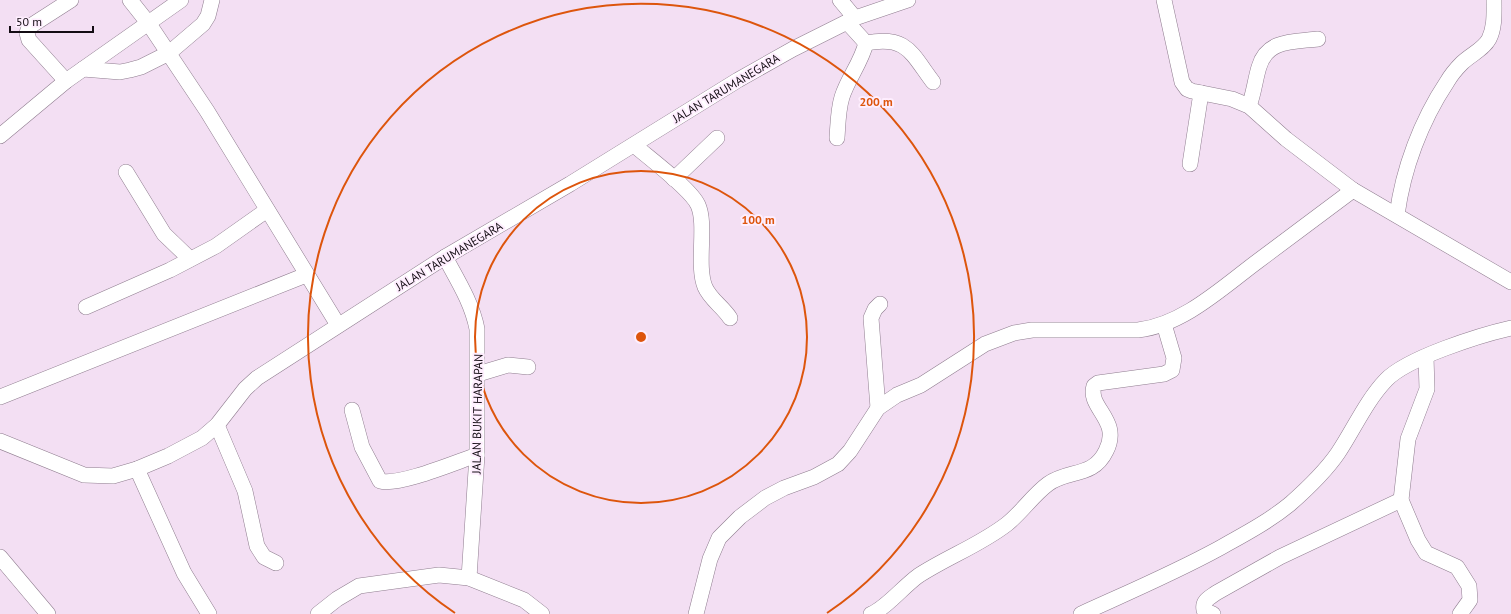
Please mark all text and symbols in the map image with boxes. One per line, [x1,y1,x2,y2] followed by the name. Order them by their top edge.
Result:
[10,8,93,34] scale bar
[16,14,42,29] text: 50 m
[669,50,782,126] street label: JALAN TARUMANEGARA
[859,94,893,109] text: 200 m
[741,212,775,227] text: 100 m
[392,218,505,294] street label: JALAN TARUMANEGARA
[634,330,648,344] centre of rings
[468,354,486,475] street label: JALAN BUKIT HARAPAN

